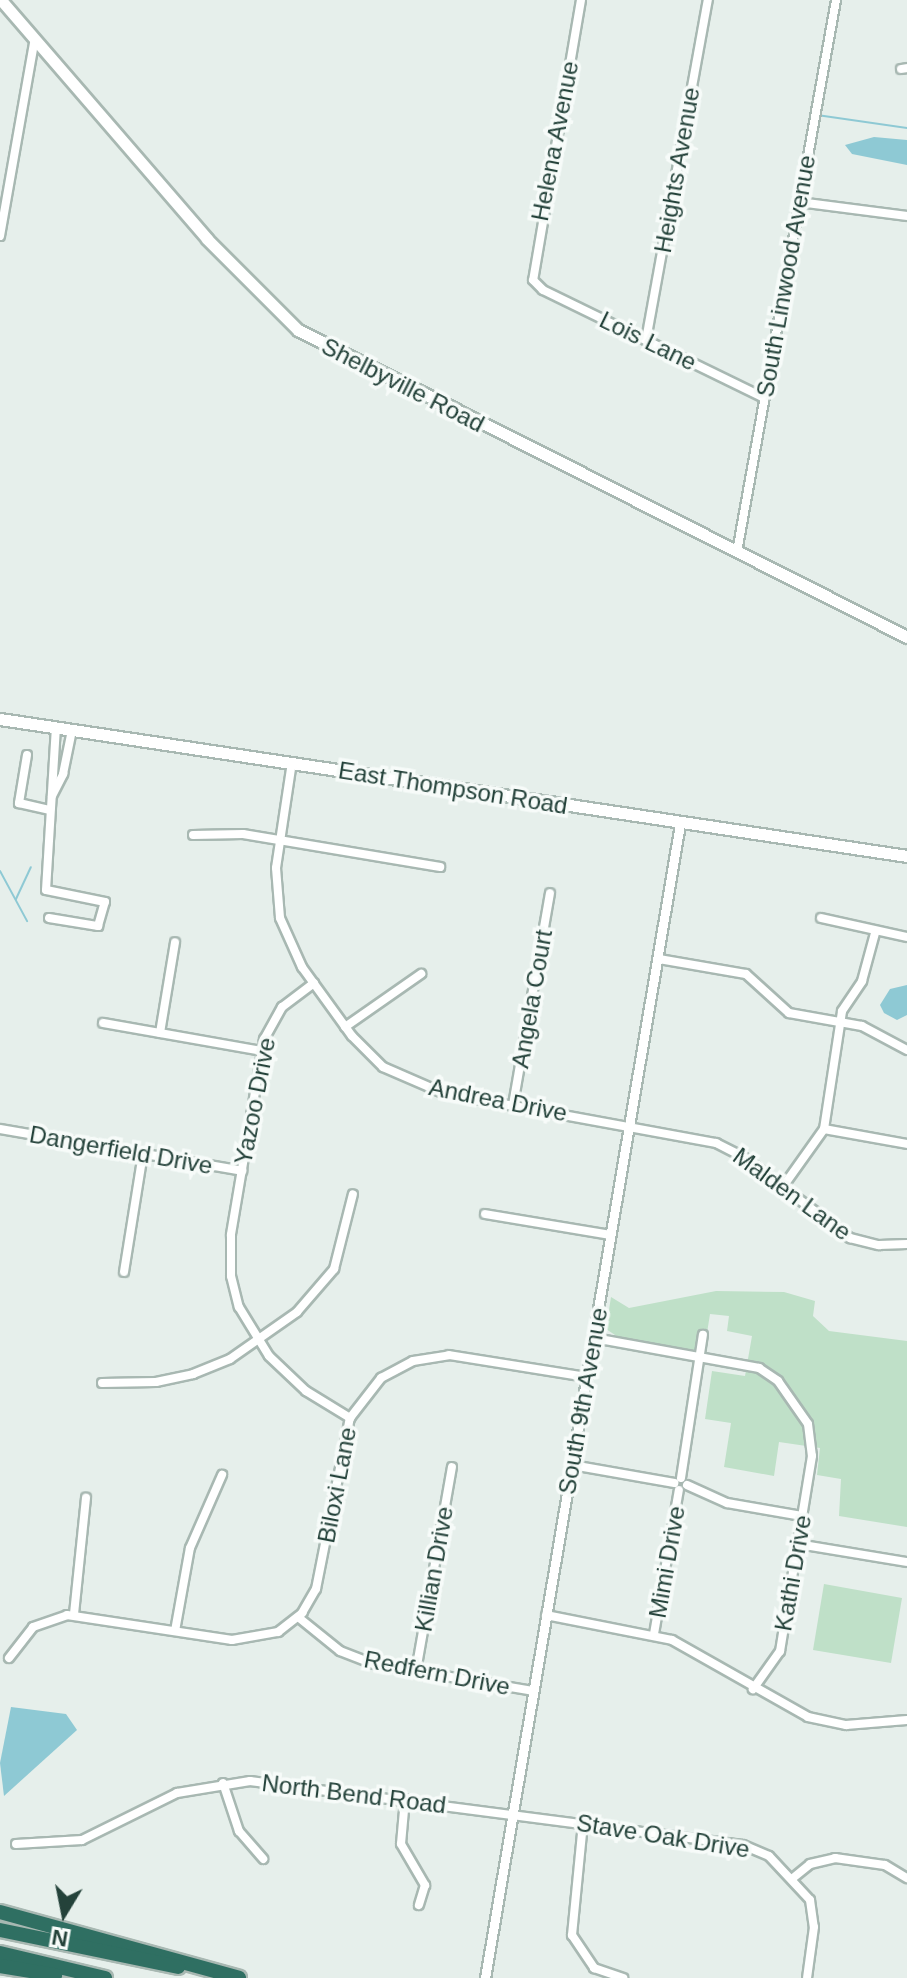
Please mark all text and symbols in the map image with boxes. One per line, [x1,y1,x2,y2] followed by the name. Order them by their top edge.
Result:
[525,58,585,224] street label: Helena Avenue
[648,84,706,256] street label: Heights Avenue
[750,152,822,400] street label: South Linwood Avenue
[595,305,701,377] street label: Lois Lane
[317,332,489,438] street label: Shelbyville Road
[336,756,570,820] street label: East Thompson Road
[506,928,558,1070] street label: Angela Court
[229,1035,281,1167] street label: Yazoo Drive
[427,1073,569,1127] street label: Andrea Drive
[27,1120,215,1180] street label: Dangerfield Drive
[727,1142,857,1246] street label: Malden Lane
[552,1305,614,1497] street label: South 9th Avenue
[312,1425,362,1545] street label: Biloxi Lane
[409,1504,459,1634] street label: Killian Drive
[643,1504,691,1620] street label: Mimi Drive
[769,1513,817,1633] street label: Kathi Drive
[362,1645,512,1701] street label: Redfern Drive
[260,1768,448,1820] street label: North Bend Road
[574,1808,752,1864] street label: Stave Oak Drive
[24,1874,104,1954] north arrow
[50,1924,70,1952] text: N

